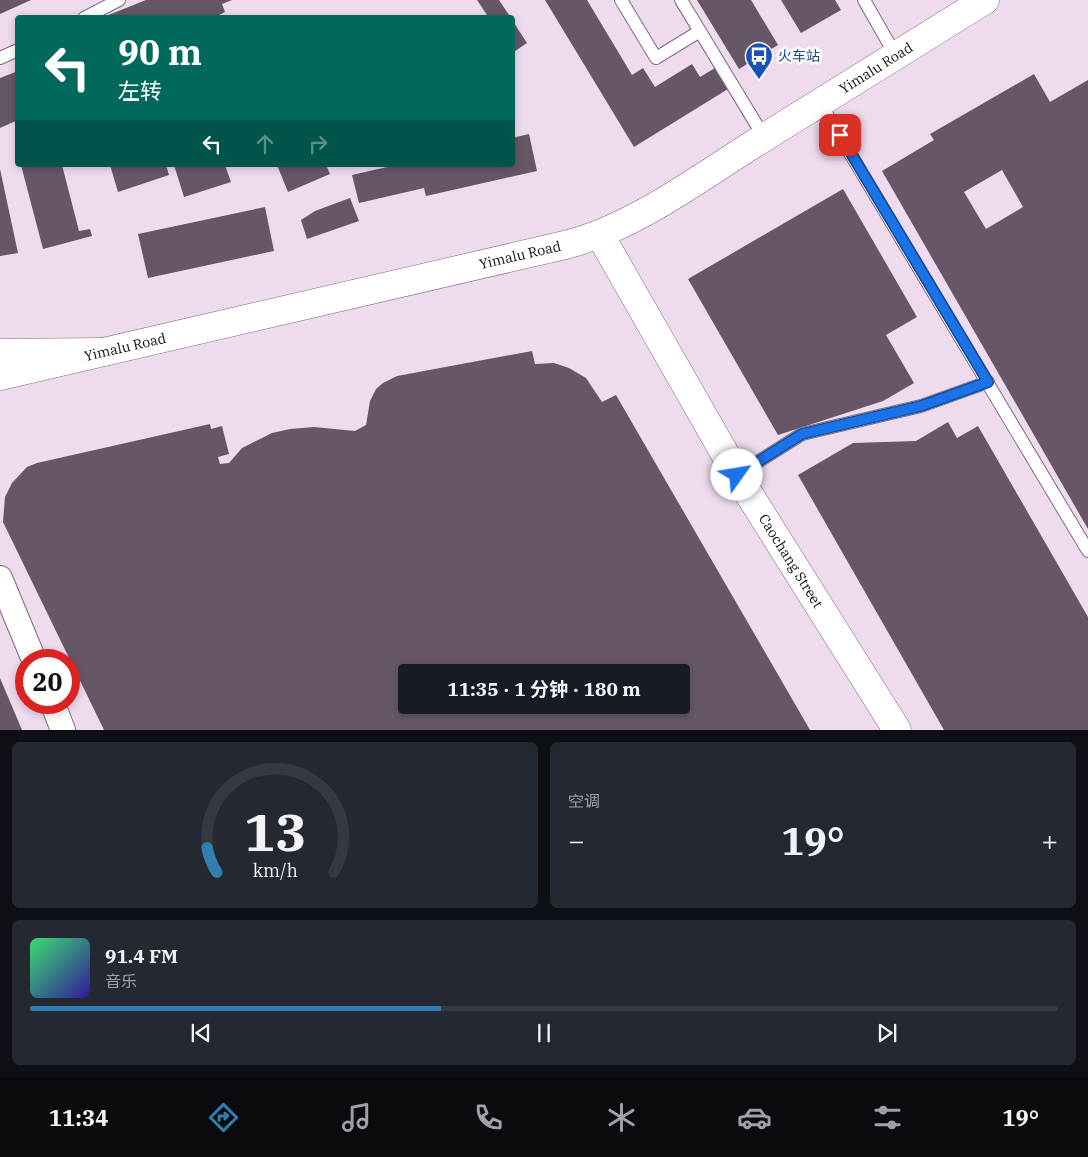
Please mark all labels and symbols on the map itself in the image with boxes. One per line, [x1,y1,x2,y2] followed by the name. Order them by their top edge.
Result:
[836,38,917,98] street label: Yimalu Road
[744,41,774,80] bus stop icon: 火车站
[778,47,820,65] place label: 火车站
[819,114,861,156] pin
[477,237,563,273] street label: Yimalu Road
[82,329,168,365] street label: Yimalu Road
[710,448,762,500] position arrow
[755,511,827,611] street label: Caochang Street
[15,649,80,714] speed limit sign: 20

